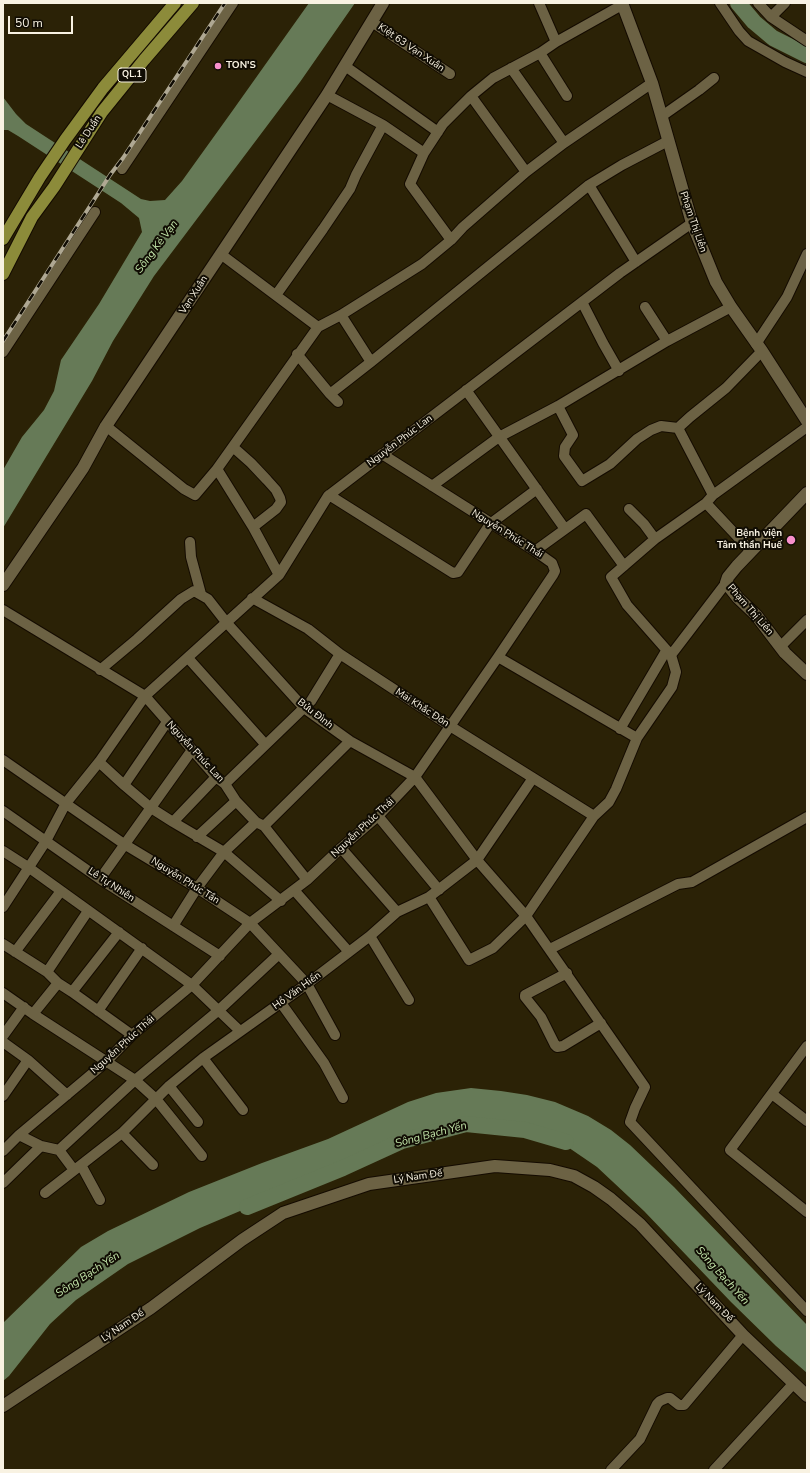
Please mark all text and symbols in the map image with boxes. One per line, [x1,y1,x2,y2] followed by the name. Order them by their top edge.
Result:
[10,8,75,34] scale bar
[15,15,43,31] text: 50 m
[376,21,446,75] street label: Kiệt 63 Vạn Xuân
[226,60,256,72] place label: TON'S
[213,61,223,71] marker: TON'S
[118,68,146,82] road number: QL.1
[74,113,104,151] street label: Lê Duẩn
[677,190,709,254] street label: Phạm Thị Liên
[133,218,181,276] water label: Sông Kẻ Vạn
[177,274,211,316] street label: Vạn Xuân
[365,413,435,469] street label: Nguyễn Phúc Lan
[469,507,545,561] street label: Nguyễn Phúc Thái
[717,528,782,552] place label: Bệnh viện Tâm thần Huế
[785,534,797,546] marker: Bệnh viện Tâm thần Huế
[725,582,775,638] street label: Phạm Thị Liên
[393,686,451,730] street label: Mai Khắc Đôn
[295,696,335,732] street label: Bửu Đình
[164,719,226,785] street label: Nguyễn Phúc Lan
[329,796,397,860] street label: Nguyễn Phúc Thái
[149,855,221,907] street label: Nguyễn Phúc Tần
[85,865,137,905] street label: Lê Tự Nhiên
[271,970,323,1012] street label: Hồ Văn Hiến
[89,1013,157,1077] street label: Nguyễn Phúc Thái
[394,1119,468,1151] water label: Sông Bạch Yến
[393,1168,443,1186] street label: Lý Nam Đế
[692,1244,752,1308] water label: Sông Bạch Yến
[54,1249,122,1301] water label: Sông Bạch Yến
[693,1281,735,1325] street label: Lý Nam Đế
[99,1307,147,1345] street label: Lý Nam Đế

